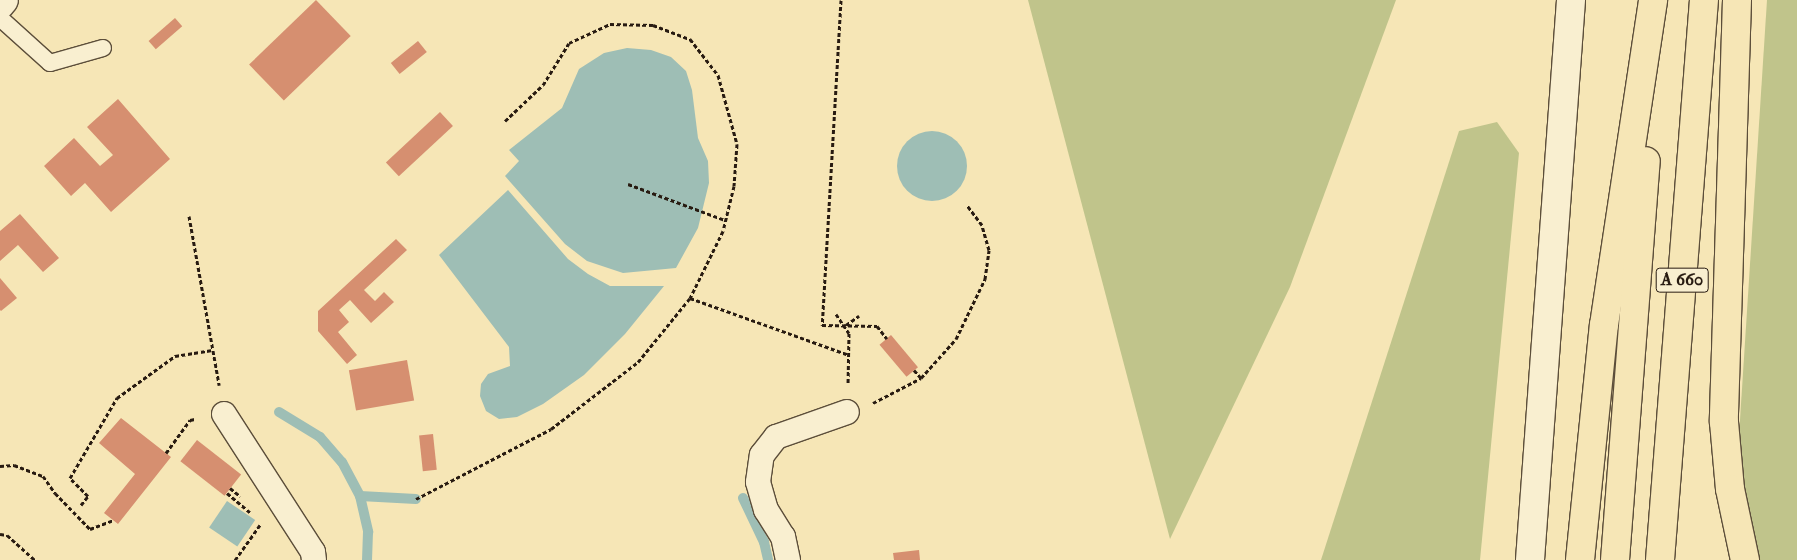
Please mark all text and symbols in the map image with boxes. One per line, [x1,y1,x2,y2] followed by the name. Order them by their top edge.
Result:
[1654,264,1710,296] road number: A 660

